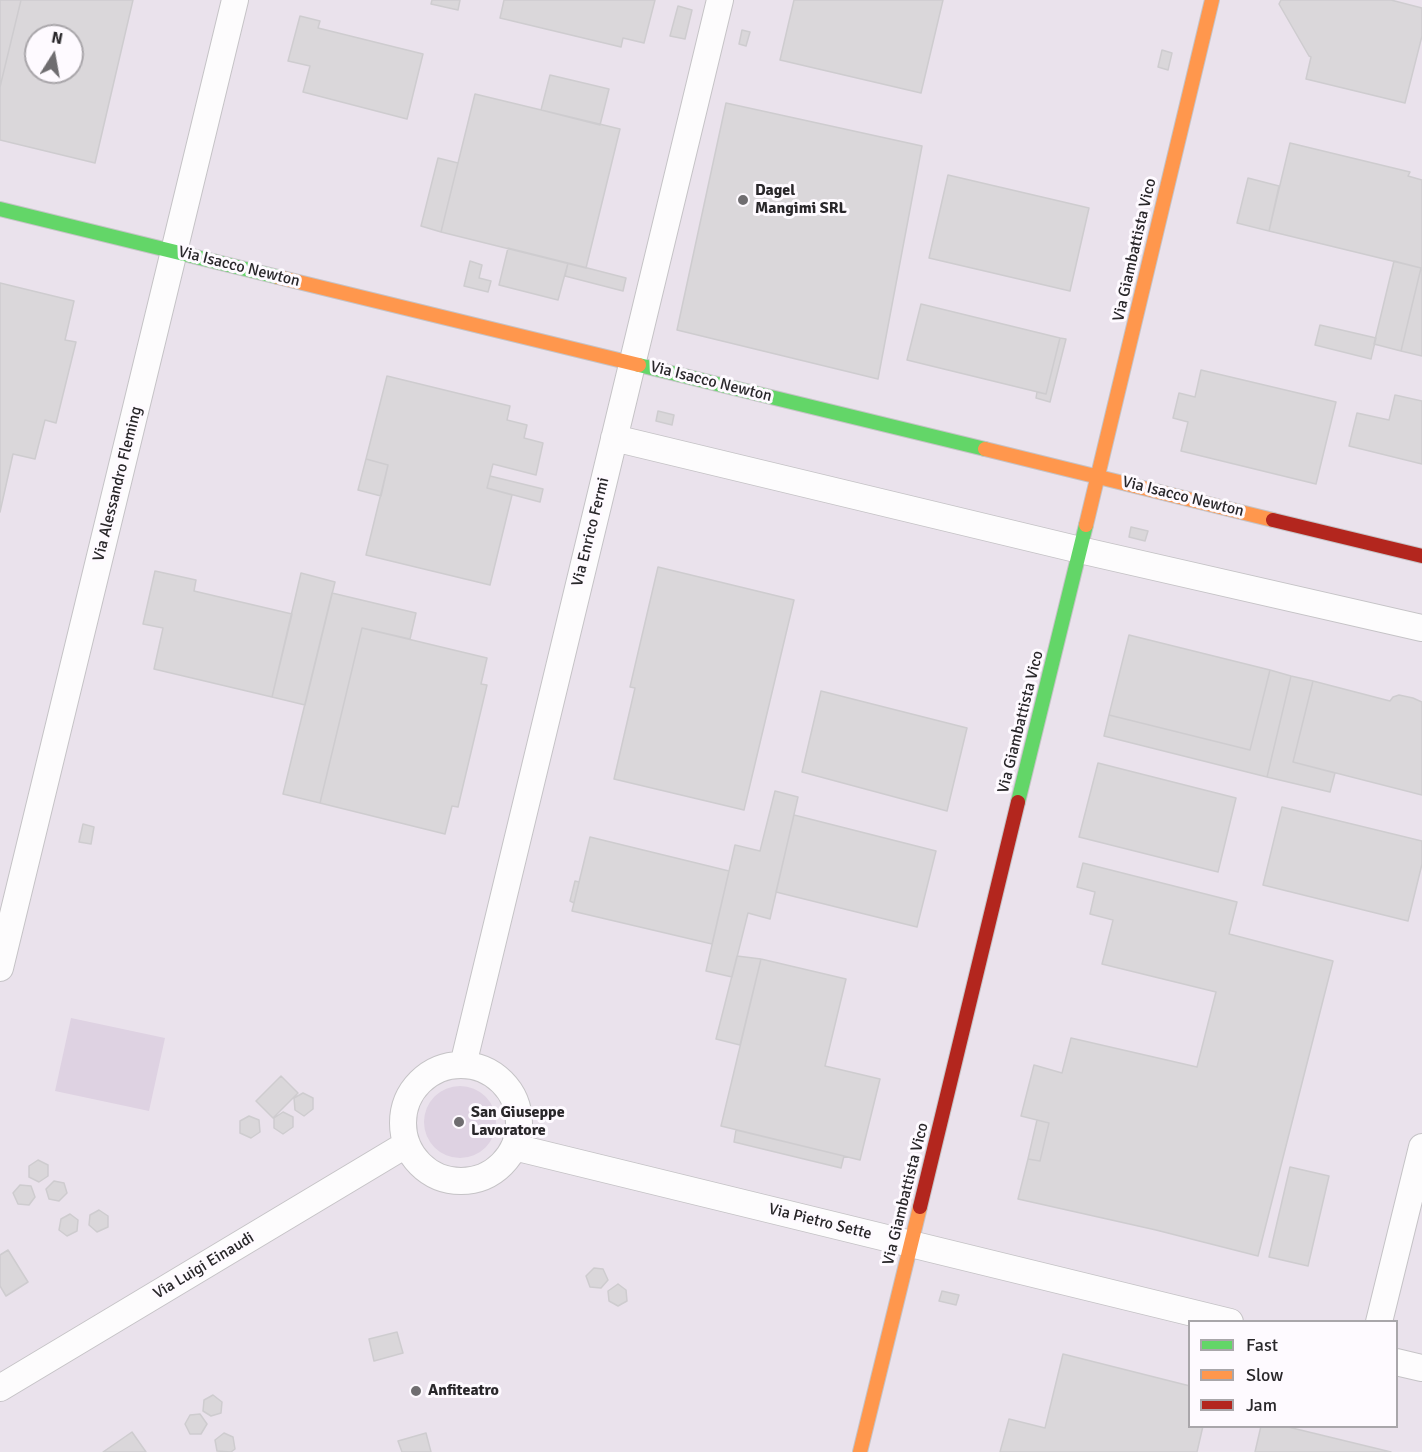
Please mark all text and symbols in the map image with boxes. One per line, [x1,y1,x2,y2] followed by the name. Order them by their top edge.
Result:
[24,24,84,84] north arrow
[50,27,64,49] text: N
[1109,177,1161,323] street label: Via Giambattista Vico
[755,181,847,219] place label: Dagel Mangimi SRL
[736,193,750,207] marker: Dagel Mangimi SRL
[176,243,302,291] street label: Via Isacco Newton
[648,358,774,406] street label: Via Isacco Newton
[89,404,147,564] street label: Via Alessandro Fleming
[1120,473,1246,521] street label: Via Isacco Newton
[568,476,614,588] street label: Via Enrico Fermi
[994,649,1048,795] street label: Via Giambattista Vico
[471,1103,565,1141] place label: San Giuseppe Lavoratore
[452,1115,466,1129] marker: San Giuseppe Lavoratore
[879,1121,933,1267] street label: Via Giambattista Vico
[766,1200,874,1244] street label: Via Pietro Sette
[150,1228,258,1304] street label: Via Luigi Einaudi
[1188,1320,1398,1428] legend
[1246,1334,1278,1356] text: Fast
[1246,1364,1283,1386] text: Slow
[428,1381,499,1401] place label: Anfiteatro
[409,1384,423,1398] marker: Anfiteatro
[1246,1394,1277,1416] text: Jam

